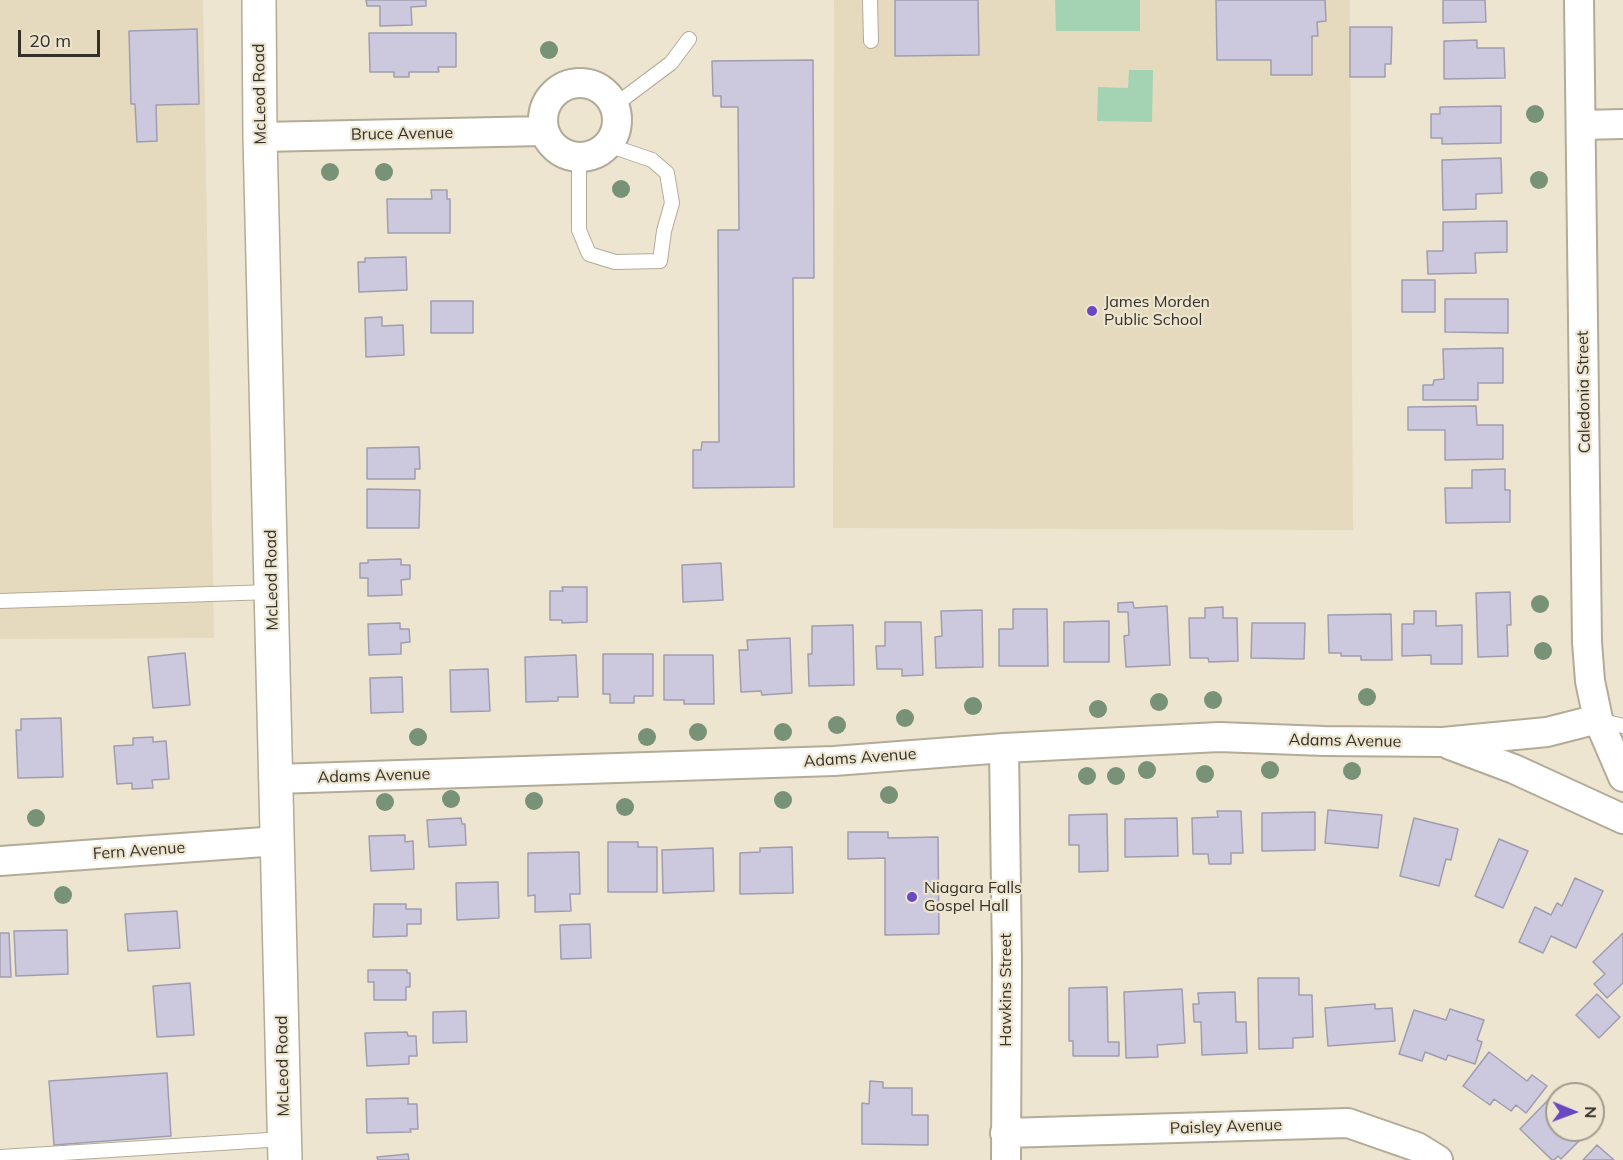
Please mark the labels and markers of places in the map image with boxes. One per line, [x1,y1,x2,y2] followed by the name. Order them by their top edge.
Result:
[1104,292,1210,330] place label: James Morden Public School
[1085,304,1099,318] marker: James Morden Public School
[924,878,1022,916] place label: Niagara Falls Gospel Hall
[905,890,919,904] marker: Niagara Falls Gospel Hall

